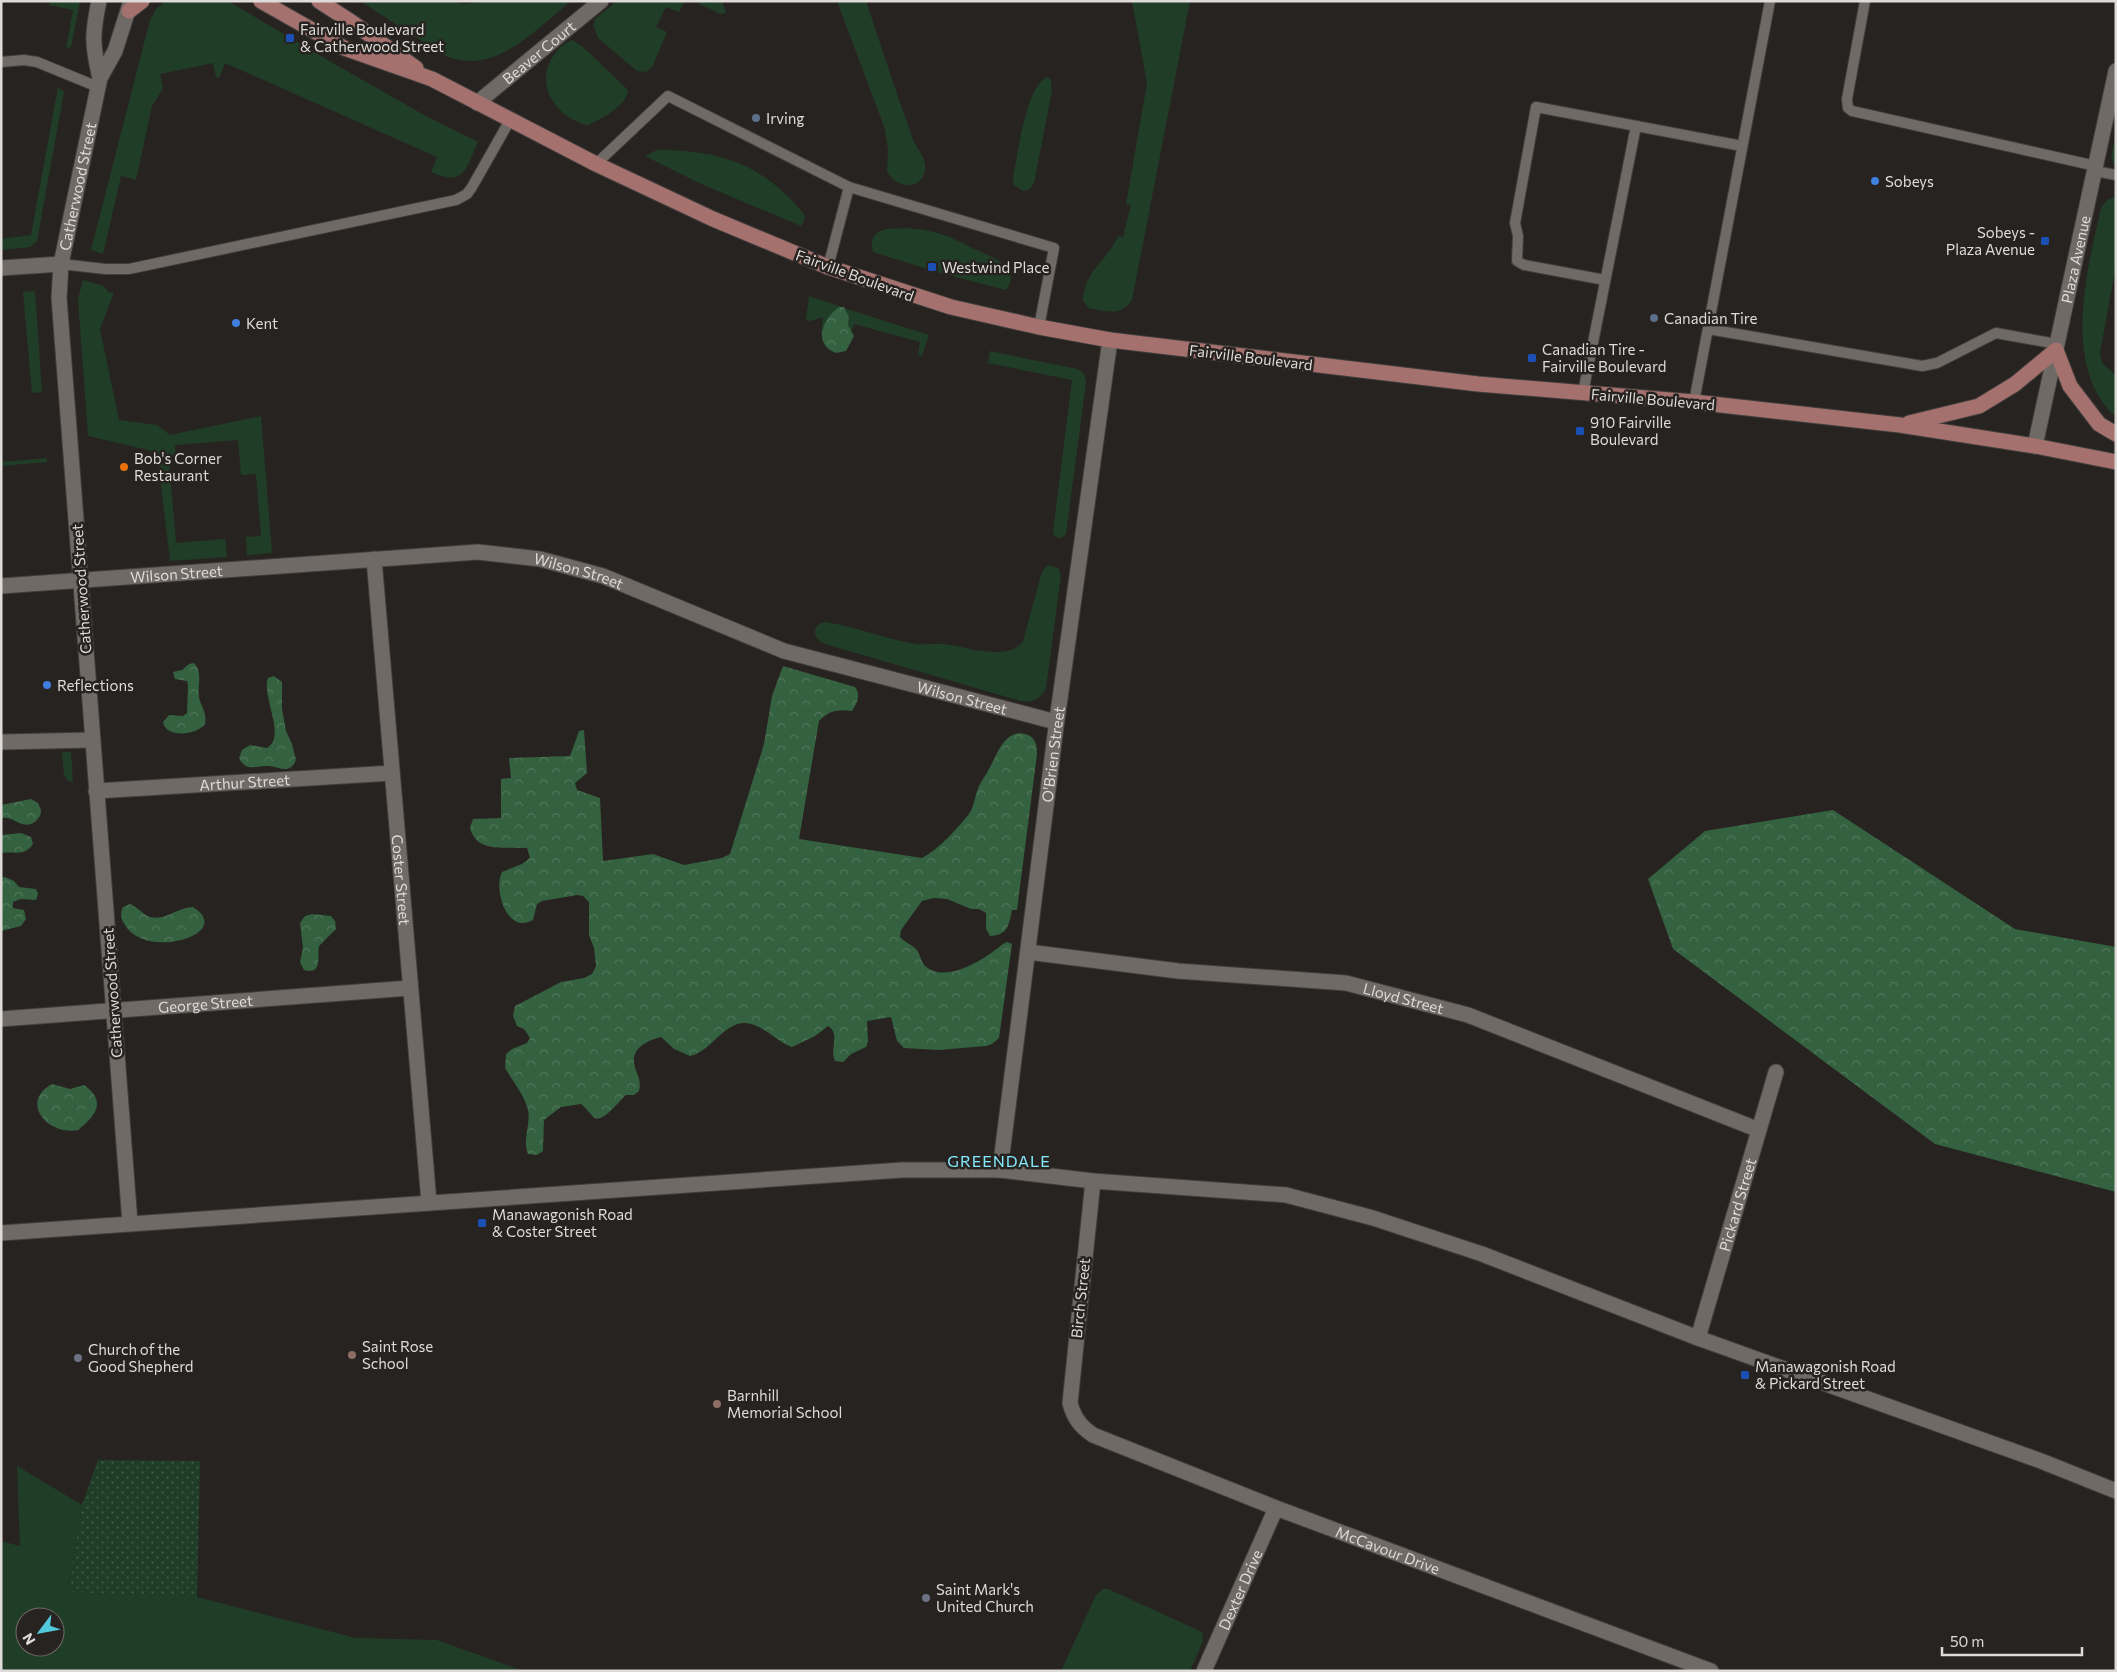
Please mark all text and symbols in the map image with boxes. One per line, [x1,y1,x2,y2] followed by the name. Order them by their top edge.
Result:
[499,17,579,88] street label: Beaver Court
[300,20,444,55] place label: Fairville Boulevard & Catherwood Street
[284,32,296,44] marker: Fairville Boulevard & Catherwood Street
[766,109,804,127] place label: Irving
[750,112,762,124] marker: Irving
[55,121,99,252] street label: Catherwood Street
[1885,172,1934,190] place label: Sobeys
[1869,175,1881,187] marker: Sobeys
[2057,214,2094,305] street label: Plaza Avenue
[1946,223,2035,258] place label: Sobeys - Plaza Avenue
[2039,235,2051,247] marker: Sobeys - Plaza Avenue
[794,245,916,305] street label: Fairville Boulevard
[942,258,1050,276] place label: Westwind Place
[926,261,938,273] marker: Westwind Place
[1664,309,1758,327] place label: Canadian Tire
[1648,312,1660,324] marker: Canadian Tire
[246,314,278,332] place label: Kent
[230,317,242,329] marker: Kent
[1188,340,1314,374] street label: Fairville Boulevard
[1542,340,1666,375] place label: Canadian Tire - Fairville Boulevard
[1526,352,1538,364] marker: Canadian Tire - Fairville Boulevard
[1590,385,1716,413] street label: Fairville Boulevard
[1590,413,1671,448] place label: 910 Fairville Boulevard
[1574,425,1586,437] marker: 910 Fairville Boulevard
[134,449,222,484] place label: Bob's Corner Restaurant
[118,461,130,473] marker: Bob's Corner Restaurant
[67,523,95,655] street label: Catherwood Street
[532,549,626,593] street label: Wilson Street
[130,561,223,586] street label: Wilson Street
[57,676,134,694] place label: Reflections
[915,677,1009,718] street label: Wilson Street
[41,679,53,691] marker: Reflections
[1038,705,1068,803] street label: O'Brien Street
[199,770,291,794] street label: Arthur Street
[389,834,414,926] street label: Coster Street
[98,927,126,1059] street label: Catherwood Street
[1361,979,1446,1017] street label: Lloyd Street
[157,991,254,1016] street label: George Street
[947,1151,1051,1170] district label: GREENDALE
[1715,1156,1759,1253] street label: Pickard Street
[492,1205,633,1240] place label: Manawagonish Road & Coster Street
[476,1217,488,1229] marker: Manawagonish Road & Coster Street
[1067,1257,1093,1339] street label: Birch Street
[362,1337,433,1372] place label: Saint Rose School
[88,1340,194,1375] place label: Church of the Good Shepherd
[346,1349,358,1361] marker: Saint Rose School
[72,1352,84,1364] marker: Church of the Good Shepherd
[1755,1357,1896,1392] place label: Manawagonish Road & Pickard Street
[1739,1369,1751,1381] marker: Manawagonish Road & Pickard Street
[727,1386,842,1421] place label: Barnhill Memorial School
[711,1398,723,1410] marker: Barnhill Memorial School
[1333,1522,1442,1578] street label: McCavour Drive
[1214,1547,1266,1633] street label: Dexter Drive
[936,1580,1034,1615] place label: Saint Mark's United Church
[920,1592,932,1604] marker: Saint Mark's United Church
[15,1607,65,1657] north arrow
[1942,1624,2082,1656] scale bar
[19,1630,39,1648] text: N
[1950,1632,1984,1650] text: 50 m

